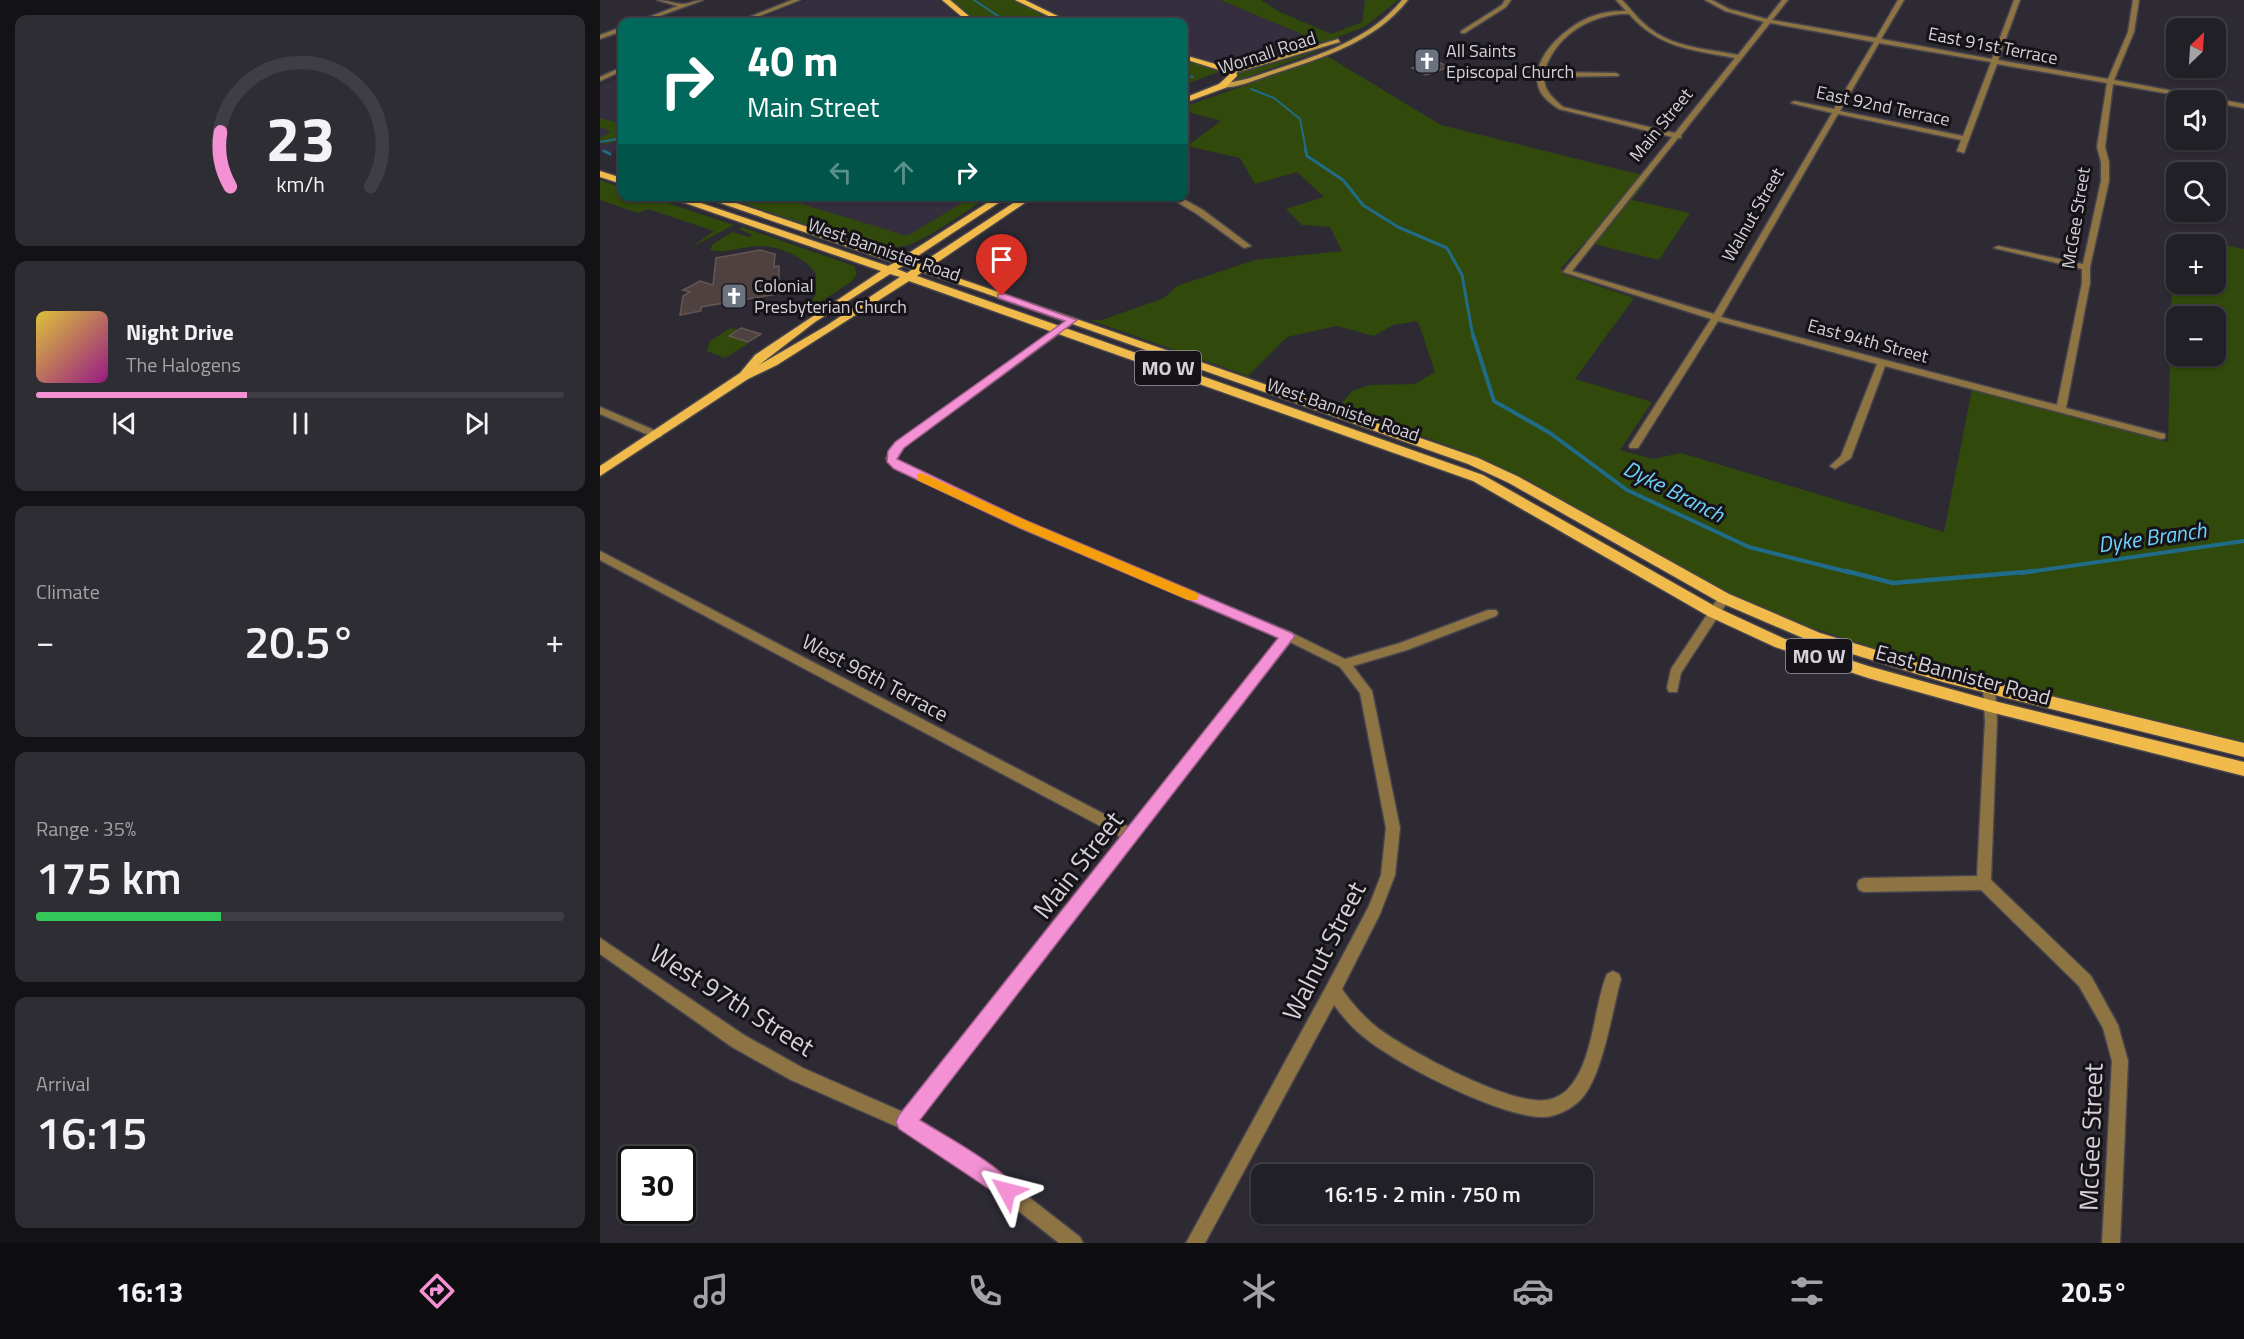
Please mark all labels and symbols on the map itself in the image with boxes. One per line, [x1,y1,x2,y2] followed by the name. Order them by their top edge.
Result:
[2166,18,2226,78] north arrow
[1926,20,2060,71] street label: East 91st Terrace
[1215,24,1319,81] street label: Wornall Road
[1446,37,1574,85] place label: All Saints Episcopal Church
[1412,46,1442,76] church icon: All Saints Episcopal Church
[1814,78,1953,133] street label: East 92nd Terrace
[1622,81,1699,167] street label: Main Street
[1715,162,1791,267] street label: Walnut Street
[2054,165,2097,271] street label: McGee Street
[804,211,964,288] street label: West Bannister Road
[976,234,1027,296] pin
[754,272,907,320] place label: Colonial Presbyterian Church
[719,281,749,311] church icon: Colonial Presbyterian Church
[1805,311,1932,370] street label: East 94th Street
[1135,351,1201,385] road number: MO W
[1263,371,1423,448] street label: West Bannister Road
[1618,451,1731,531] water label: Dyke Branch
[2096,512,2209,561] water label: Dyke Branch
[797,625,954,729] street label: West 96th Terrace
[1872,635,2054,713] street label: East Bannister Road
[1786,639,1852,673] road number: MO W
[1023,803,1132,927] street label: Main Street
[1272,875,1375,1027] street label: Walnut Street
[642,933,822,1066] street label: West 97th Street
[2068,1062,2113,1212] street label: McGee Street
[618,1146,696,1224] speed limit sign: 30
[975,1159,1039,1223] position arrow

